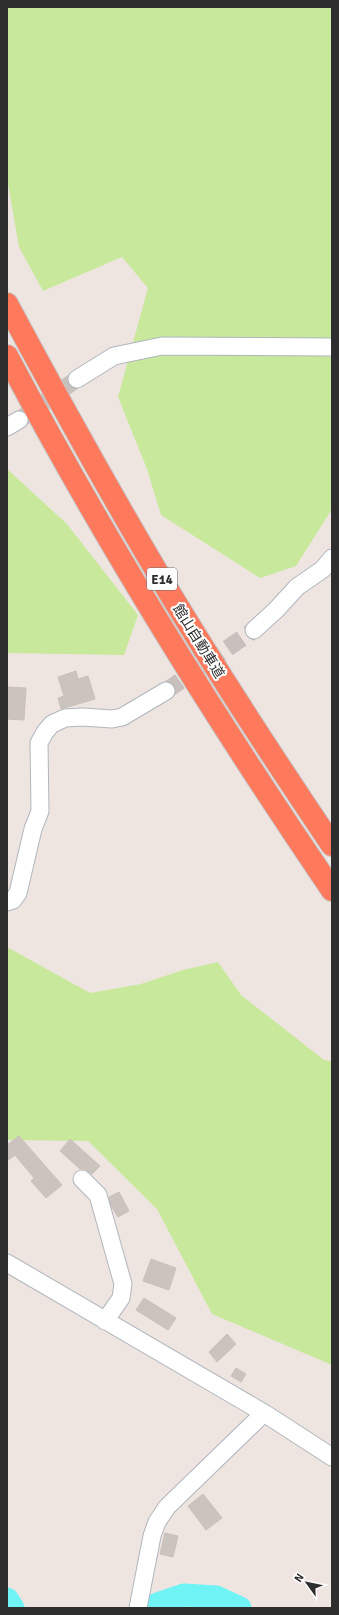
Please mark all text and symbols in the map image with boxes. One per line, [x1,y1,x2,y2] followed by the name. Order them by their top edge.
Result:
[147,568,177,590] road number: E14
[169,601,228,681] street label: 館山自動車道
[287,1563,327,1603] north arrow
[291,1571,307,1585] text: N

